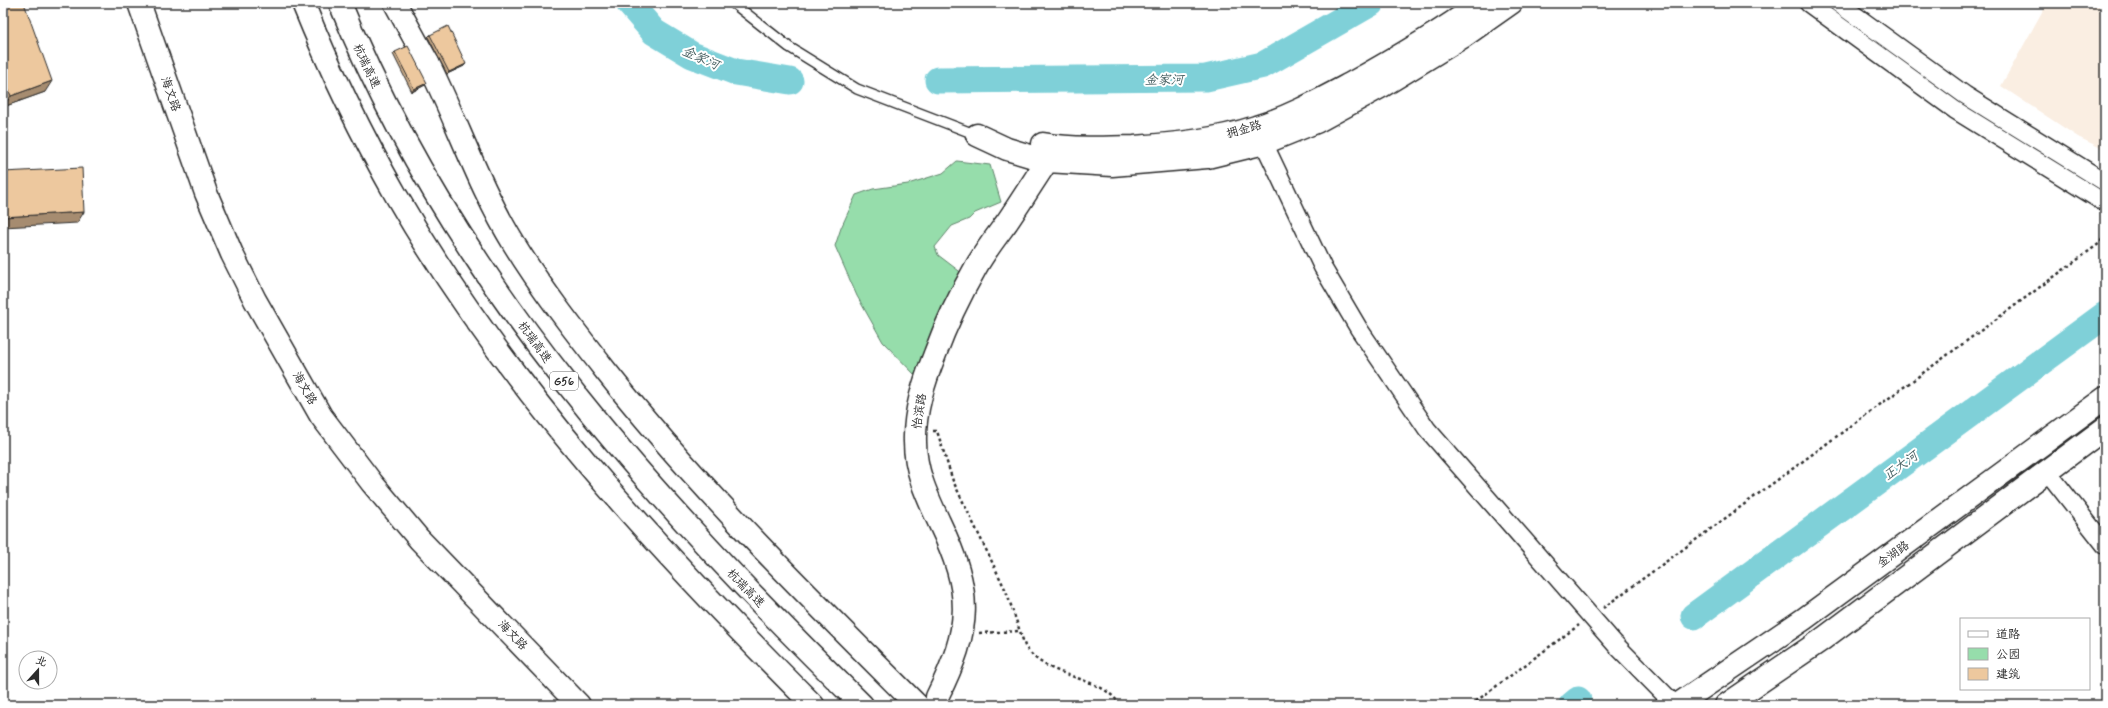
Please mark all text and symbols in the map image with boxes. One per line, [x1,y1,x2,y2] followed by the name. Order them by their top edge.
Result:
[349,41,383,92] street label: 杭瑞高速
[679,43,723,75] water label: 金家河
[1144,72,1185,89] water label: 金家河
[157,75,183,114] street label: 海文路
[1225,117,1264,143] street label: 拥金路
[514,318,555,367] street label: 杭瑞高速
[288,369,320,408] street label: 海文路
[550,372,578,390] road number: G56
[909,392,931,430] street label: 怡滨路
[1880,447,1923,485] water label: 正大河
[1874,538,1913,572] street label: 金湖路
[723,566,768,612] street label: 杭瑞高速
[494,617,531,654] street label: 海文路
[1960,618,2090,690] legend
[1996,627,2020,643] text: 道路
[1996,647,2020,663] text: 公园
[18,650,58,690] north arrow
[34,653,49,670] text: 北
[1996,667,2020,683] text: 建筑

